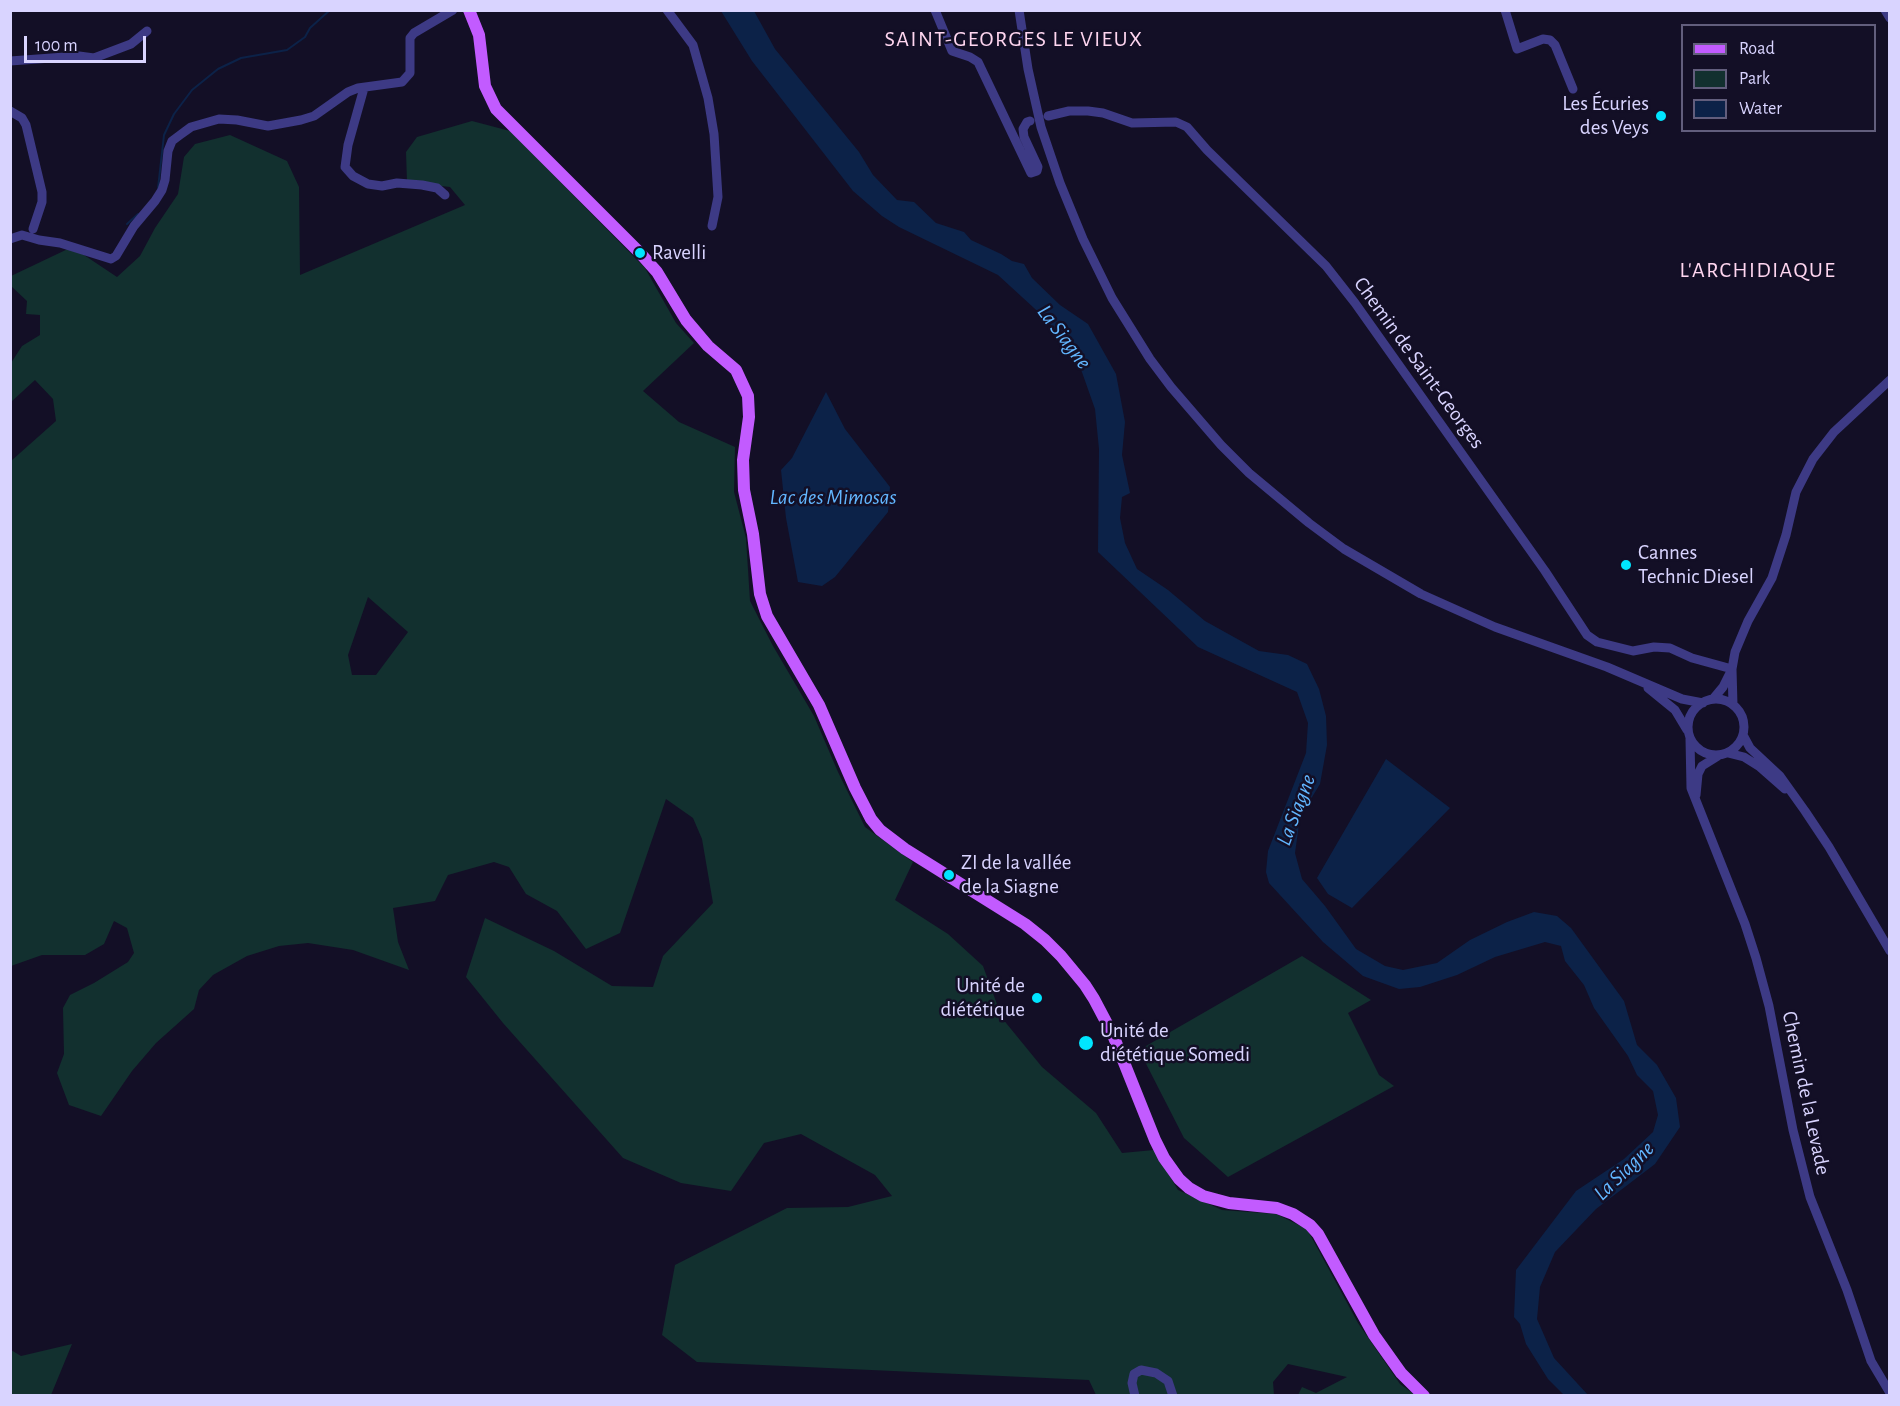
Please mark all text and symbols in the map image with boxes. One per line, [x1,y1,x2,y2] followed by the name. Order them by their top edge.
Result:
[27,24,148,62] scale bar
[1681,24,1876,132] legend
[884,26,1144,52] district label: SAINT-GEORGES LE VIEUX
[35,37,78,55] text: 100 m
[1739,40,1775,58] text: Road
[1739,70,1770,88] text: Park
[1562,91,1649,141] place label: Les Écuries des Veys
[1739,100,1782,118] text: Water
[1654,109,1668,123] marker: Les Écuries des Veys
[652,240,706,266] place label: Ravelli
[633,246,647,260] marker: Ravelli
[1680,257,1836,283] district label: L'ARCHIDIAQUE
[1348,272,1490,454] street label: Chemin de Saint-Georges
[1031,299,1097,375] water label: La Siagne
[770,484,896,510] water label: Lac des Mimosas
[1638,540,1754,590] place label: Cannes Technic Diesel
[1619,558,1633,572] marker: Cannes Technic Diesel
[1270,771,1322,849] water label: La Siagne
[961,850,1072,900] place label: ZI de la vallée de la Siagne
[942,868,956,882] marker: ZI de la vallée de la Siagne
[940,973,1025,1023] place label: Unité de diététique
[1030,991,1044,1005] marker: Unité de diététique
[1776,1009,1836,1177] street label: Chemin de la Levade
[1100,1018,1250,1068] place label: Unité de diététique Somedi
[1077,1034,1095,1052] marker: Unité de diététique Somedi
[1588,1136,1660,1206] water label: La Siagne

